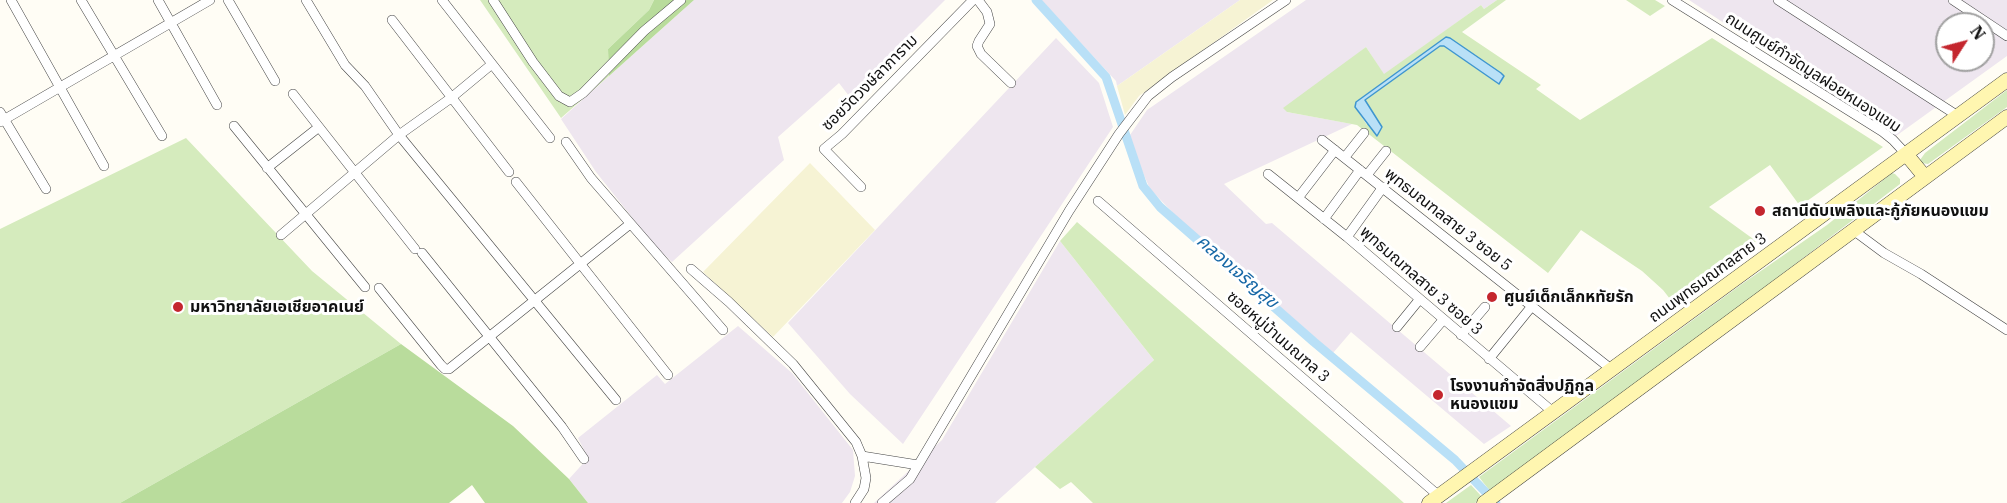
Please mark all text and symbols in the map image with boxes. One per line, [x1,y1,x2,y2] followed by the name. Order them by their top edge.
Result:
[1722,9,1904,137] street label: ถนนศูนย์กำจัดมูลฝอยหนองแขม
[1935,12,1995,72] north arrow
[1966,22,1990,44] text: N
[818,31,922,135] street label: ซอยวัดวงษ์ลาภาราม
[1381,164,1515,276] street label: พุทธมณฑลสาย 3 ซอย 5
[1772,201,1989,221] place label: สถานีดับเพลิงและกู้ภัยหนองแขม
[1753,204,1767,218] marker: สถานีดับเพลิงและกู้ภัยหนองแขม
[1356,223,1486,339] street label: พุทธมณฑลสาย 3 ซอย 3
[1645,229,1771,327] street label: ถนนพุทธมณฑลสาย 3
[1192,231,1282,313] water label: คลองเจริญสุข
[1223,287,1333,387] street label: ซอยหมู่บ้านมณฑล 3
[1504,287,1634,307] place label: ศูนย์เด็กเล็กหทัยรัก
[1485,290,1499,304] marker: ศูนย์เด็กเล็กหทัยรัก
[190,297,364,317] place label: มหาวิทยาลัยเอเชียอาคเนย์
[171,300,185,314] marker: มหาวิทยาลัยเอเชียอาคเนย์
[1450,376,1594,414] place label: โรงงานกำจัดสิ่งปฏิกูล หนองแขม
[1431,388,1445,402] marker: โรงงานกำจัดสิ่งปฏิกูล หนองแขม

